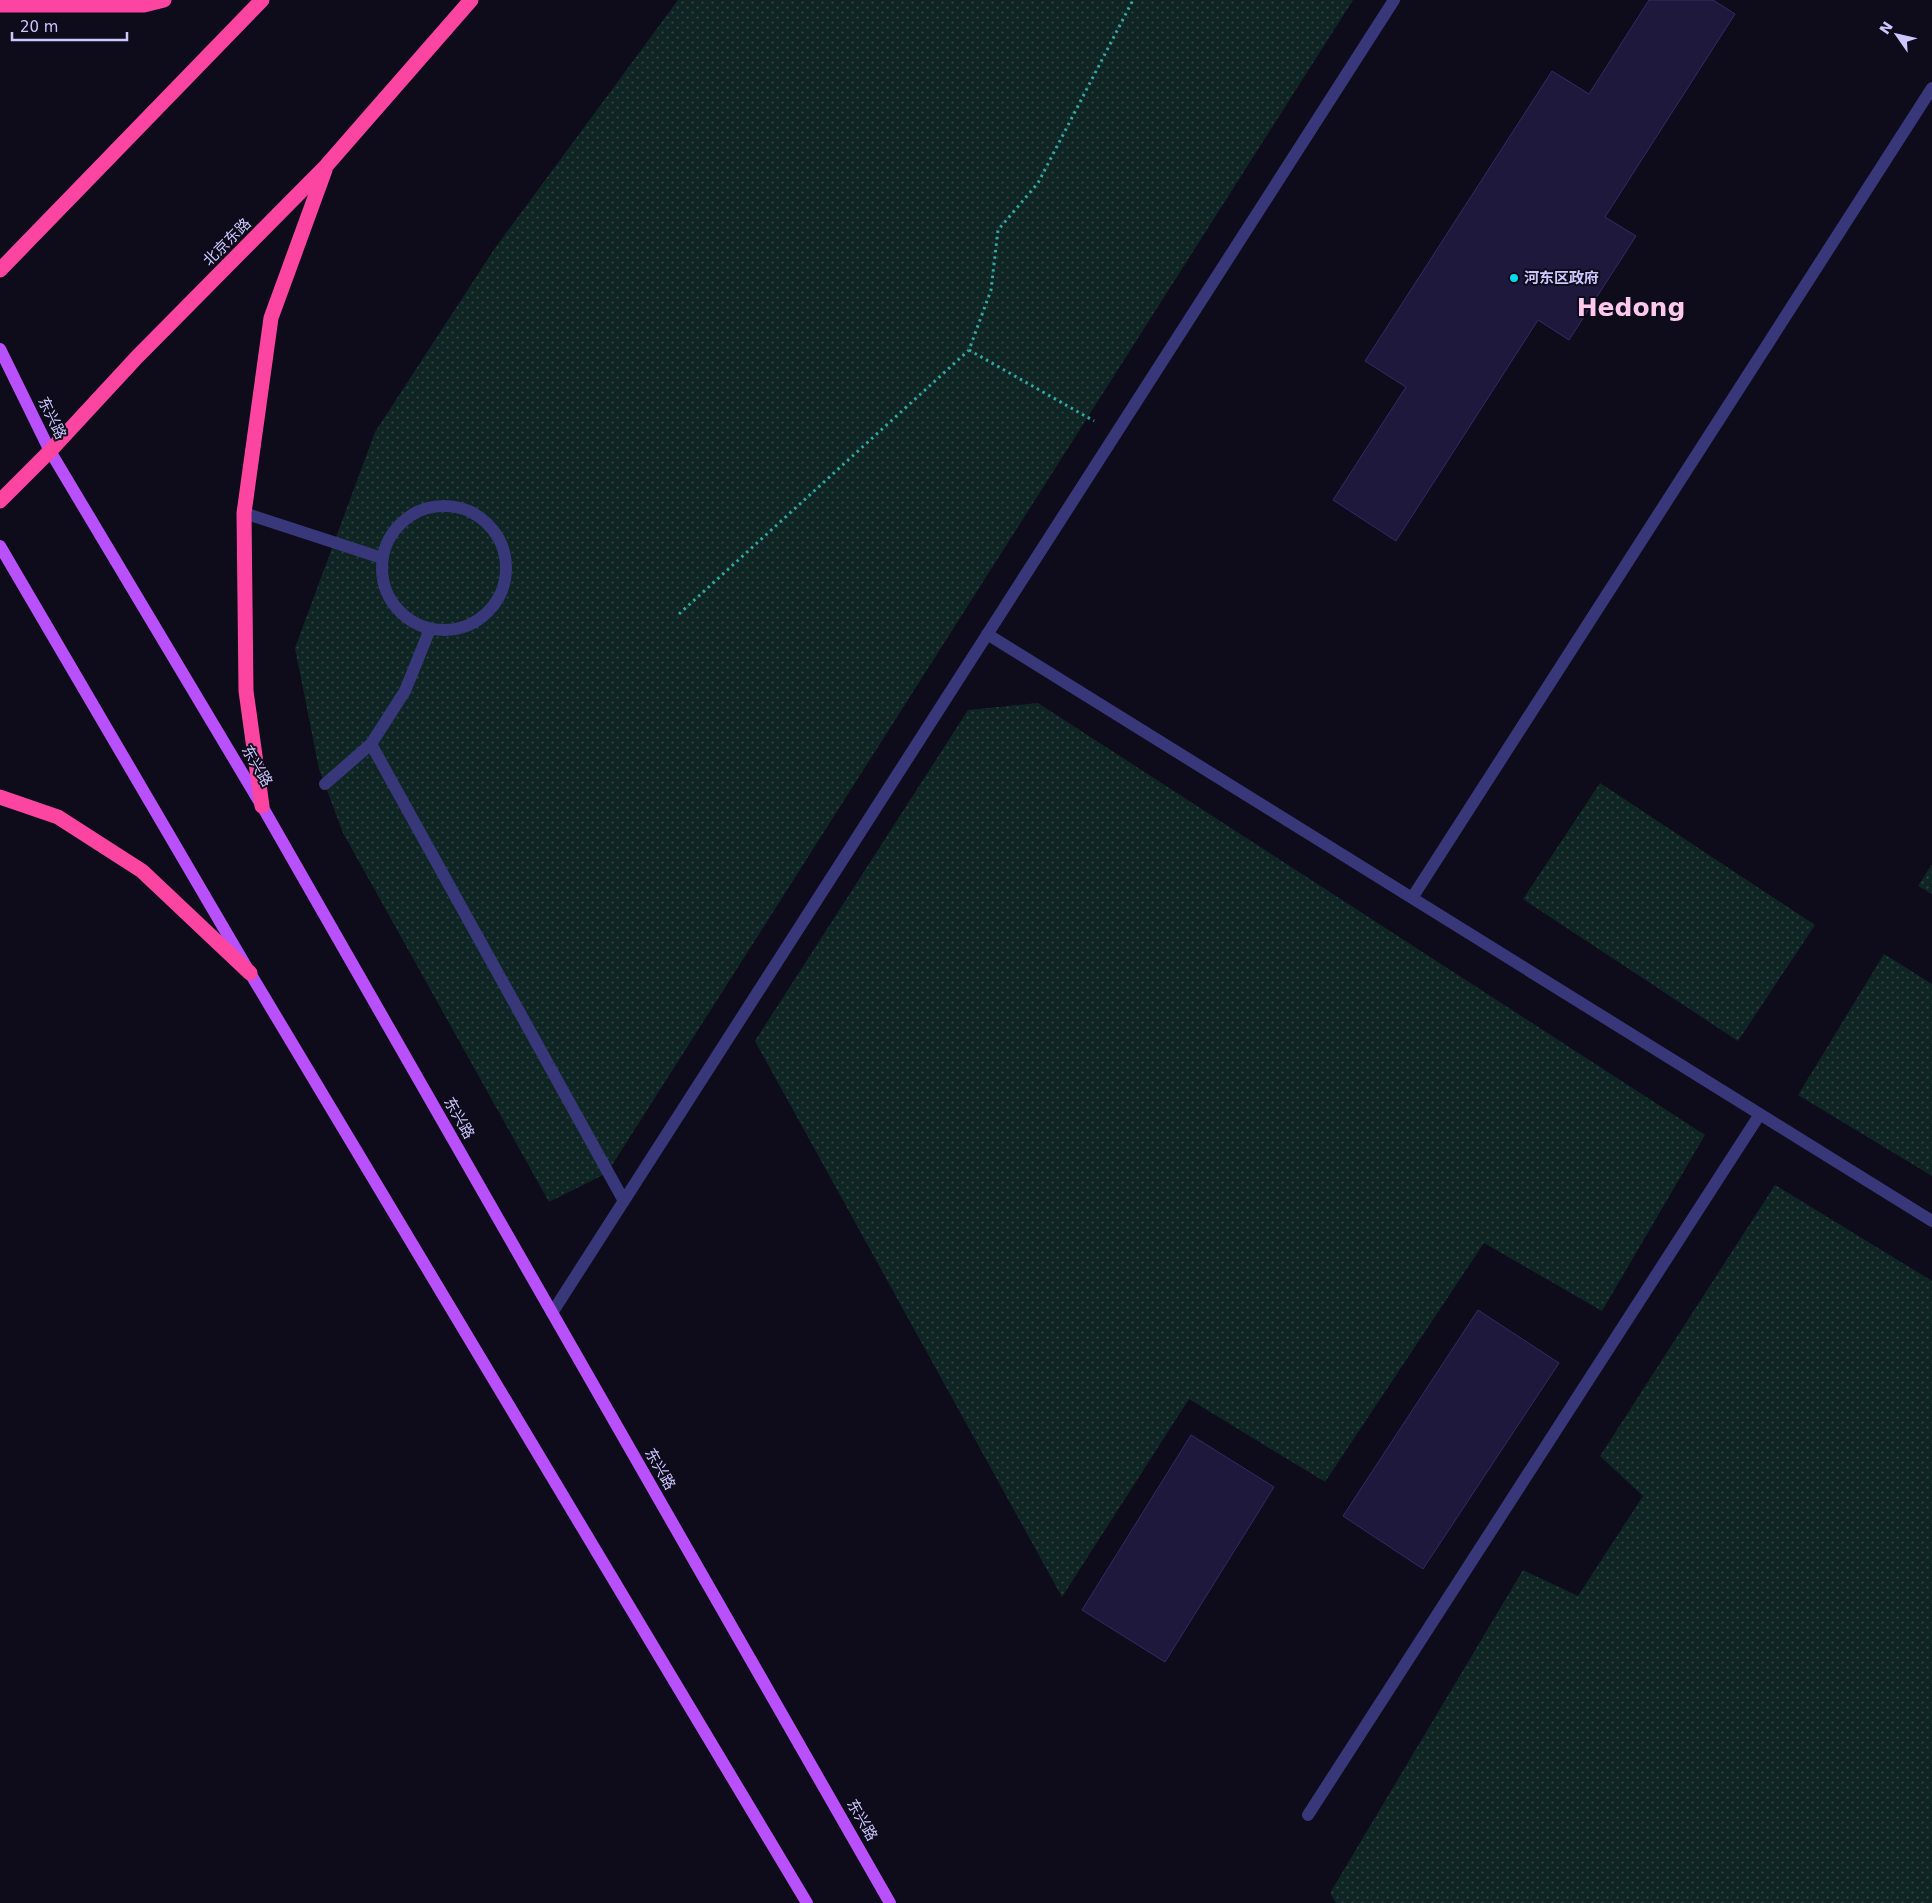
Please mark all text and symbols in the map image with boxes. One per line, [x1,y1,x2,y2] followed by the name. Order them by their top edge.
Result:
[12,10,128,42] scale bar
[1872,10,1922,60] north arrow
[20,18,58,36] text: 20 m
[1876,18,1896,37] text: N
[199,214,255,270] street label: 北京东路
[1524,269,1599,287] place label: 河东区政府
[1508,272,1520,284] marker: 河东区政府
[1577,293,1685,322] district label: Hedong
[34,394,70,442] street label: 东兴路
[238,742,276,790] street label: 东兴路
[440,1094,478,1142] street label: 东兴路
[641,1445,679,1493] street label: 东兴路
[843,1796,881,1844] street label: 东兴路

